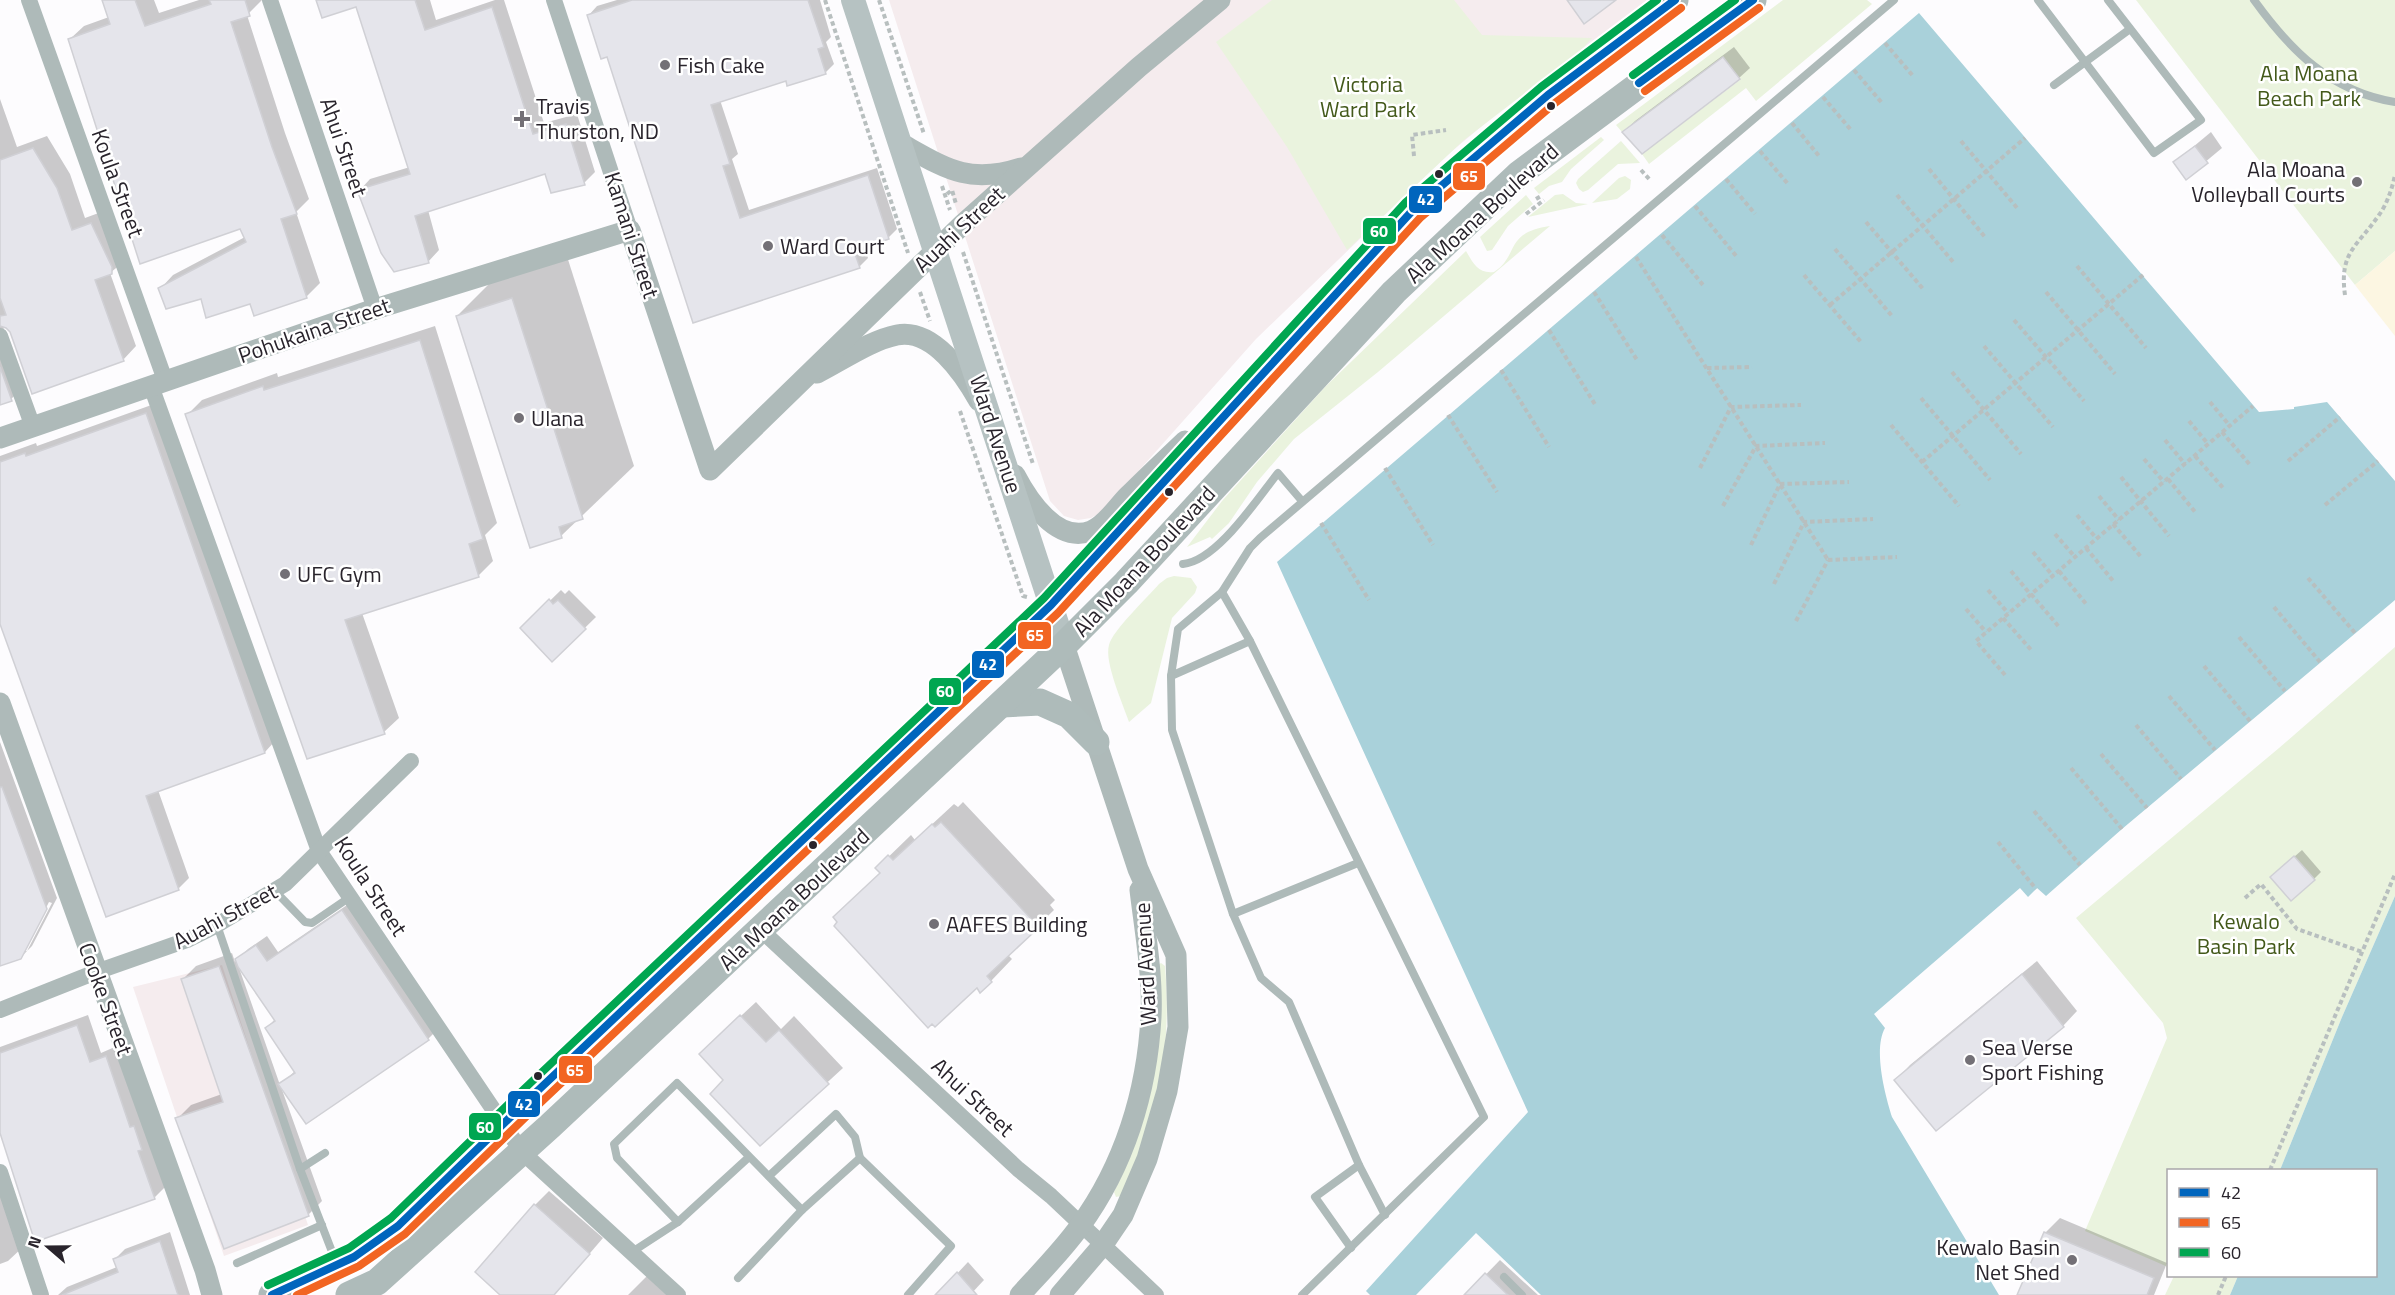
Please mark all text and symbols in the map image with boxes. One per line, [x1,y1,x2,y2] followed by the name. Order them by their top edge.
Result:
[677,48,765,82] place label: Fish Cake
[2257,56,2361,115] park label: Ala Moana Beach Park
[658,58,672,72] marker: Fish Cake
[1320,67,1417,126] park label: Victoria Ward Park
[536,89,659,148] place label: Travis Thurston, ND
[311,93,377,201] street label: Ahui Street
[1545,100,1557,112] unlabelled marker
[513,110,531,128] marker: Travis Thurston, ND
[83,124,153,242] street label: Koula Street
[1398,135,1566,291] street label: Ala Moana Boulevard
[2191,152,2345,211] place label: Ala Moana Volleyball Courts
[1452,162,1486,191] line badge: 65
[1460,164,1478,188] text: 65
[596,167,669,303] street label: Kamani Street
[1433,168,1445,180] unlabelled marker
[2350,175,2364,189] marker: Ala Moana Volleyball Courts
[906,178,1012,280] street label: Auahi Street
[1408,185,1443,214] line badge: 42
[1417,187,1435,211] text: 42
[1362,217,1397,245] line badge: 60
[1370,219,1388,243] text: 60
[780,229,885,263] place label: Ward Court
[761,239,775,253] marker: Ward Court
[233,288,395,372] street label: Pohukaina Street
[961,370,1031,498] street label: Ward Avenue
[531,401,584,435] place label: Ulana
[512,411,526,425] marker: Ulana
[1065,478,1223,644] street label: Ala Moana Boulevard
[1163,486,1175,498] unlabelled marker
[297,557,382,591] place label: UFC Gym
[278,567,292,581] marker: UFC Gym
[1017,621,1052,650] line badge: 65
[1026,623,1044,647] text: 65
[971,650,1005,679] line badge: 42
[979,652,997,676] text: 42
[928,677,962,706] line badge: 60
[936,679,954,703] text: 60
[711,820,877,978] street label: Ala Moana Boulevard
[326,829,416,943] street label: Koula Street
[807,839,819,851] unlabelled marker
[167,874,284,958] street label: Auahi Street
[1125,902,1165,1026] street label: Ward Avenue
[2197,904,2296,963] park label: Kewalo Basin Park
[946,907,1087,941] place label: AAFES Building
[927,917,941,931] marker: AAFES Building
[70,938,142,1060] street label: Cooke Street
[1982,1030,2104,1089] place label: Sea Verse Sport Fishing
[924,1049,1022,1145] street label: Ahui Street
[1963,1053,1977,1067] marker: Sea Verse Sport Fishing
[558,1055,593,1084] line badge: 65
[566,1058,584,1082] text: 65
[532,1070,544,1082] unlabelled marker
[507,1090,541,1118] line badge: 42
[515,1092,533,1116] text: 42
[468,1112,502,1141] line badge: 60
[476,1115,494,1139] text: 60
[2167,1169,2377,1277] legend
[2221,1179,2241,1206] text: 42
[2221,1209,2241,1236] text: 65
[18,1217,78,1277] north arrow
[1936,1230,2060,1289] place label: Kewalo Basin Net Shed
[21,1233,47,1251] text: N
[2221,1239,2241,1266] text: 60
[2065,1253,2079,1267] marker: Kewalo Basin Net Shed

